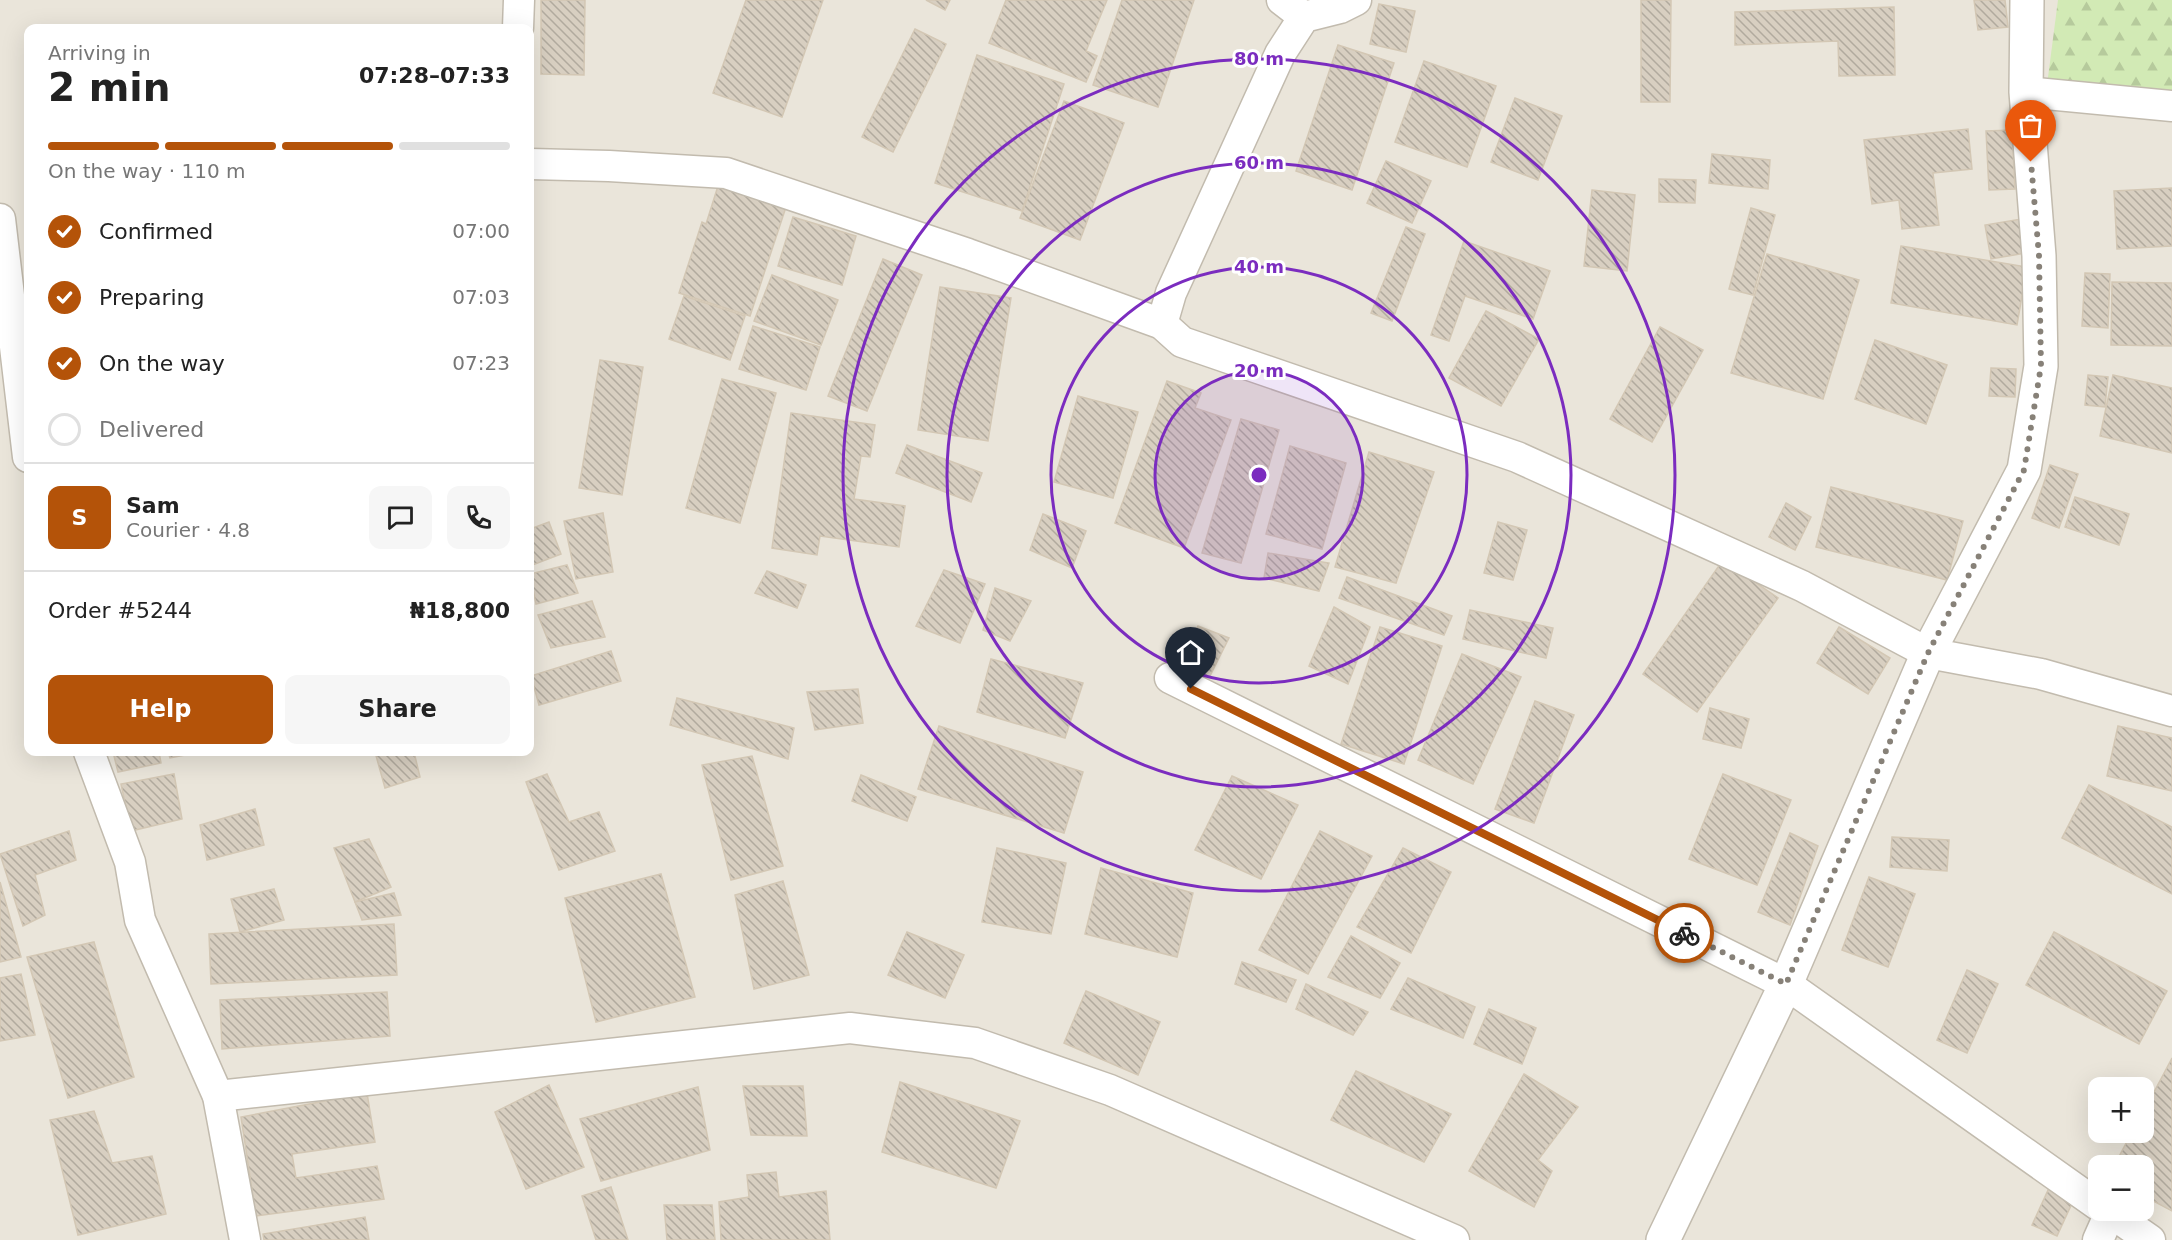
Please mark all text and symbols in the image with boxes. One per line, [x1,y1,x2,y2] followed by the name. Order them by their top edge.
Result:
[48,41,151,65] text: Arriving in
[1234,48,1284,69] text: 80 m
[359,63,510,88] text: 07:28–07:33
[48,65,170,110] text: 2 min
[2005,100,2056,162] pin
[2014,109,2047,142] icon: bag
[1234,152,1284,173] text: 60 m
[48,159,246,183] text: On the way · 110 m
[48,215,81,248] icon: check
[99,219,213,244] text: Confirmed
[452,219,510,243] text: 07:00
[1234,256,1284,277] text: 40 m
[48,281,81,314] icon: check
[99,285,205,310] text: Preparing
[452,285,510,309] text: 07:03
[48,347,81,380] icon: check
[99,351,225,376] text: On the way
[452,351,510,375] text: 07:23
[1234,360,1284,381] text: 20 m
[99,417,204,442] text: Delivered
[1249,465,1269,485] centre of rings
[369,486,432,549] button: chat
[447,486,510,549] button: phone
[126,493,180,518] text: Sam
[72,505,87,530] text: S
[126,518,250,542] text: Courier · 4.8
[48,598,192,623] text: Order #5244
[410,598,510,623] text: ₦18,800
[1165,627,1216,689] pin
[1174,636,1207,669] icon: home
[48,675,273,744] button: Help
[285,675,510,744] button: Share
[1654,903,1714,963] courier
[1668,917,1701,950] icon: bike
[2088,1077,2154,1221] map controls
[2088,1077,2154,1143] button: +
[2088,1155,2154,1221] button: −

